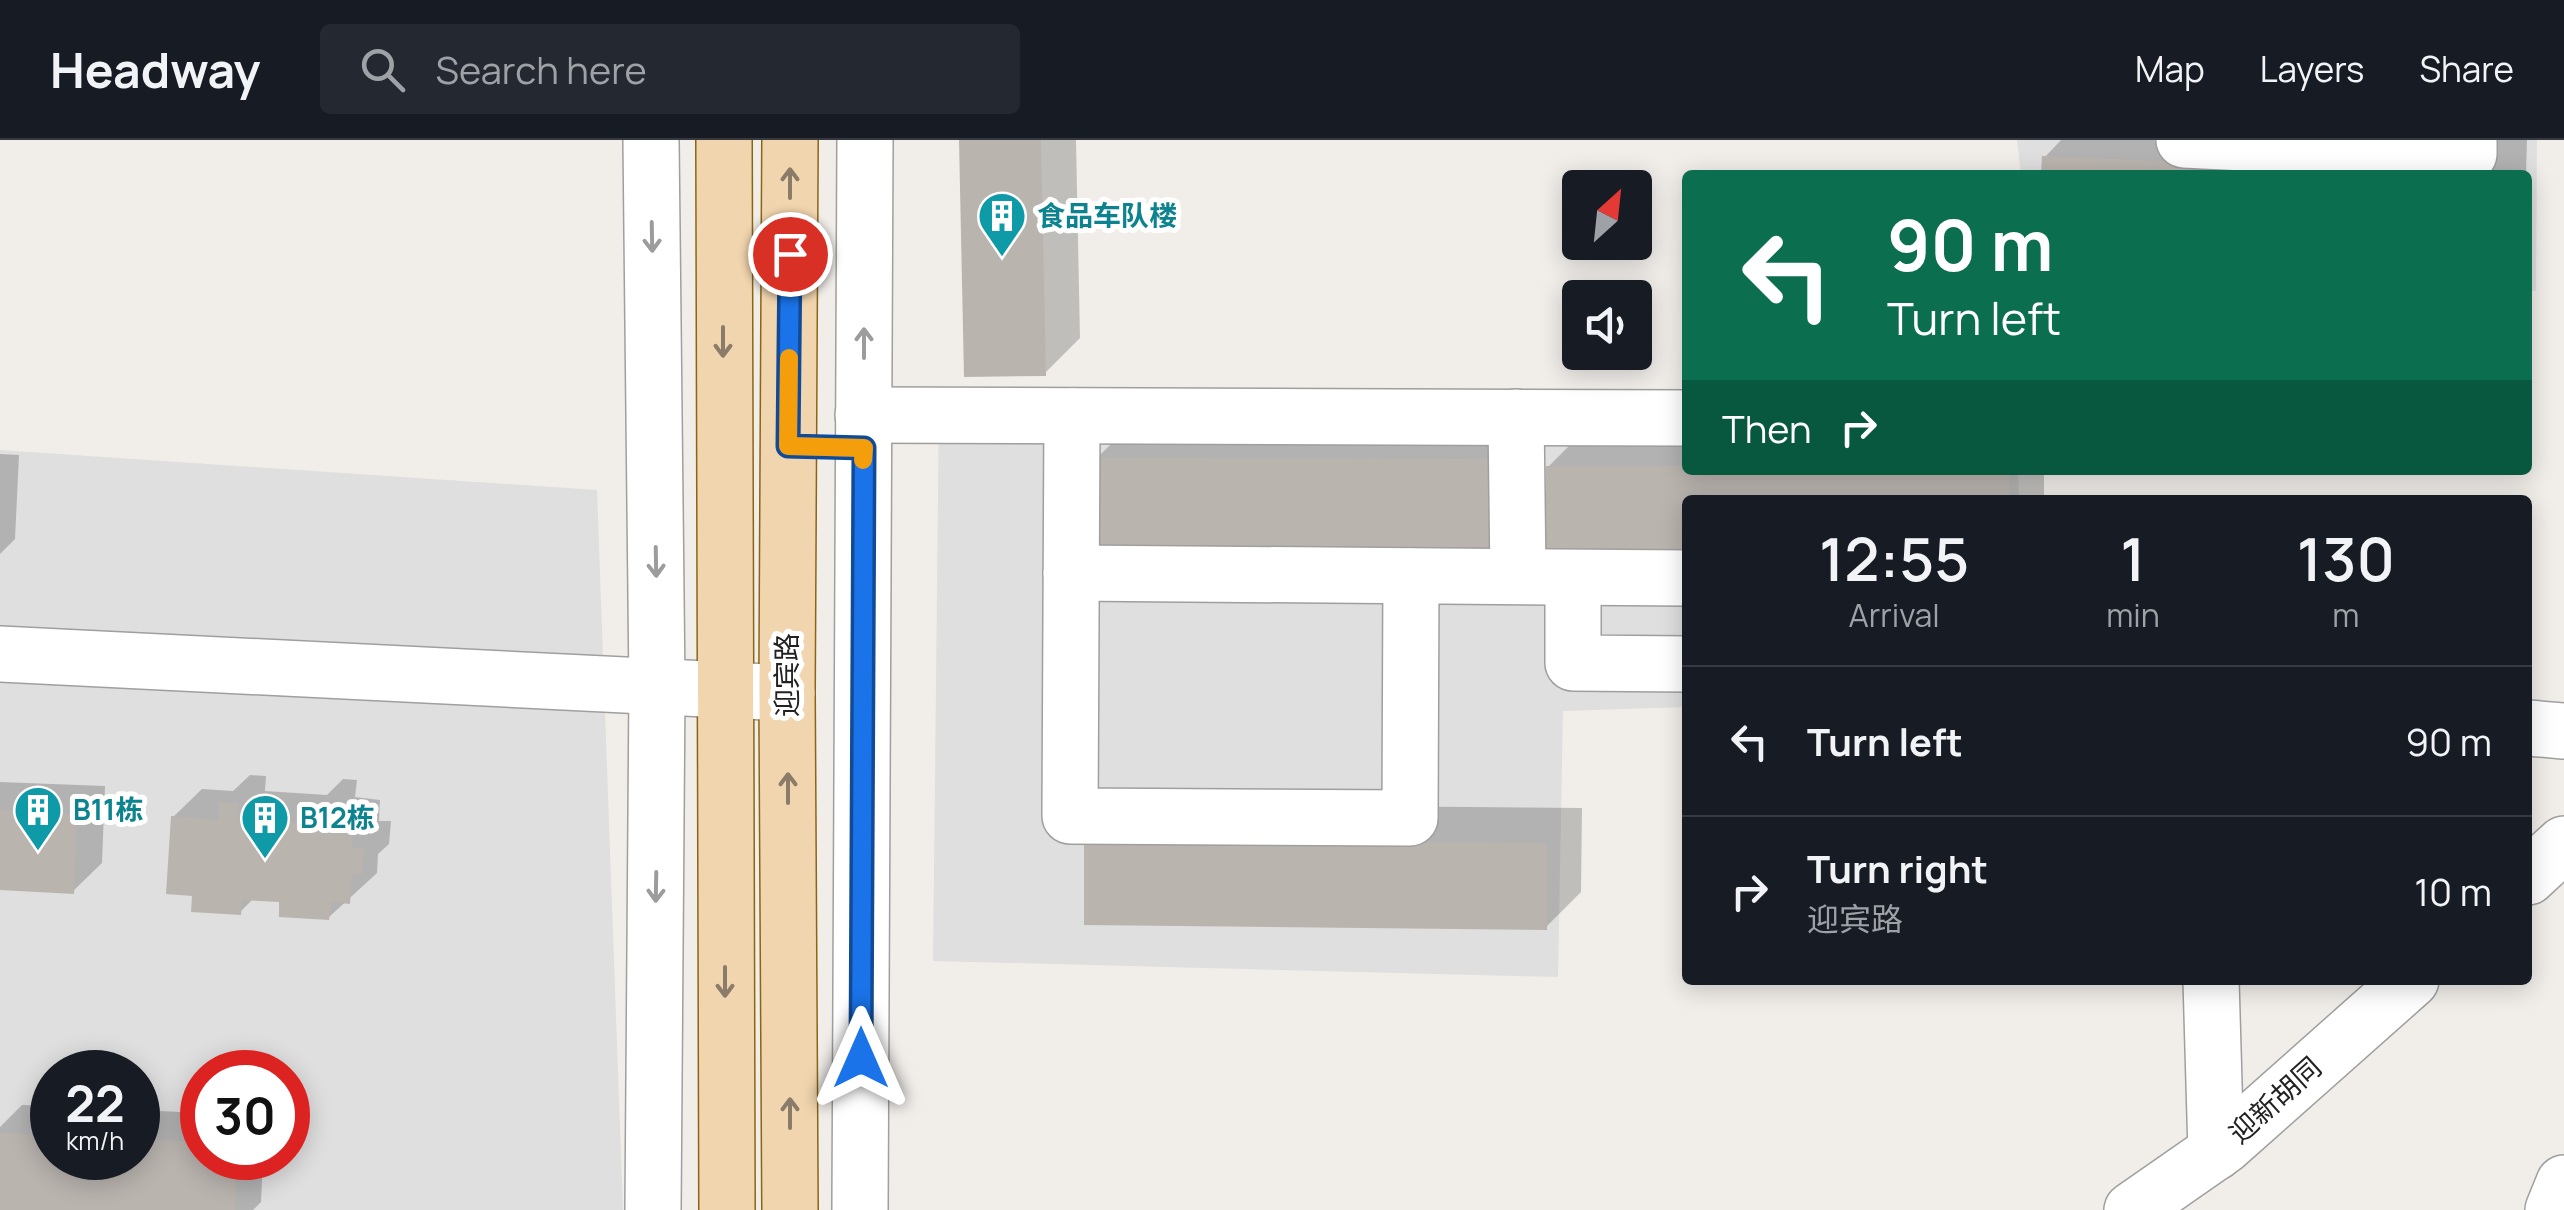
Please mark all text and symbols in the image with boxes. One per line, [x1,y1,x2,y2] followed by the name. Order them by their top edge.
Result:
[320,24,1020,114] search box
[50,37,260,102] text: Headway
[355,42,410,97] icon: search
[435,43,647,95] text: Search here
[2135,45,2205,93] text: Map
[2260,45,2364,93] text: Layers
[2419,45,2514,93] text: Share
[780,167,800,200] one-way arrow
[1562,170,1652,260] north arrow
[1562,170,1652,370] map controls
[976,190,1028,258] building icon: 食品车队楼
[1037,196,1177,234] place label: 食品车队楼
[1887,196,2054,292] text: 90 m
[1722,210,1852,340] icon: left
[748,212,833,297] pin
[643,221,662,253] one-way arrow
[763,227,818,282] icon: arrive
[1562,280,1652,370] button: sound
[1887,287,2061,349] text: Turn left
[714,326,733,358] one-way arrow
[854,327,874,360] one-way arrow
[1831,400,1886,455] icon: right
[1722,402,1811,454] text: Then
[1819,517,1969,599] text: 12:55
[2120,517,2146,599] text: 1
[2297,517,2395,599] text: 130
[646,546,666,578] one-way arrow
[1848,593,1940,637] text: Arrival
[2106,593,2160,637] text: min
[2332,593,2359,637] text: m
[767,633,805,717] street label: 迎宾路
[1722,714,1777,769] icon: left
[1807,715,1963,767] text: Turn left
[2405,715,2492,767] text: 90 m
[778,772,798,804] one-way arrow
[12,784,64,852] building icon: B11栋
[73,790,143,828] place label: B11栋
[239,792,291,860] building icon: B12栋
[300,798,375,836] place label: B12栋
[1807,842,1988,894] text: Turn right
[1722,864,1777,919] icon: right
[2414,865,2492,917] text: 10 m
[646,870,666,903] one-way arrow
[1807,897,1903,941] text: 迎宾路
[716,966,734,998] one-way arrow
[809,1006,913,1110] position arrow
[2220,1048,2329,1151] street label: 迎新胡同
[180,1050,310,1180] speed limit sign: 30
[65,1069,125,1137] text: 22
[780,1097,799,1129] one-way arrow
[66,1123,124,1158] text: km/h

